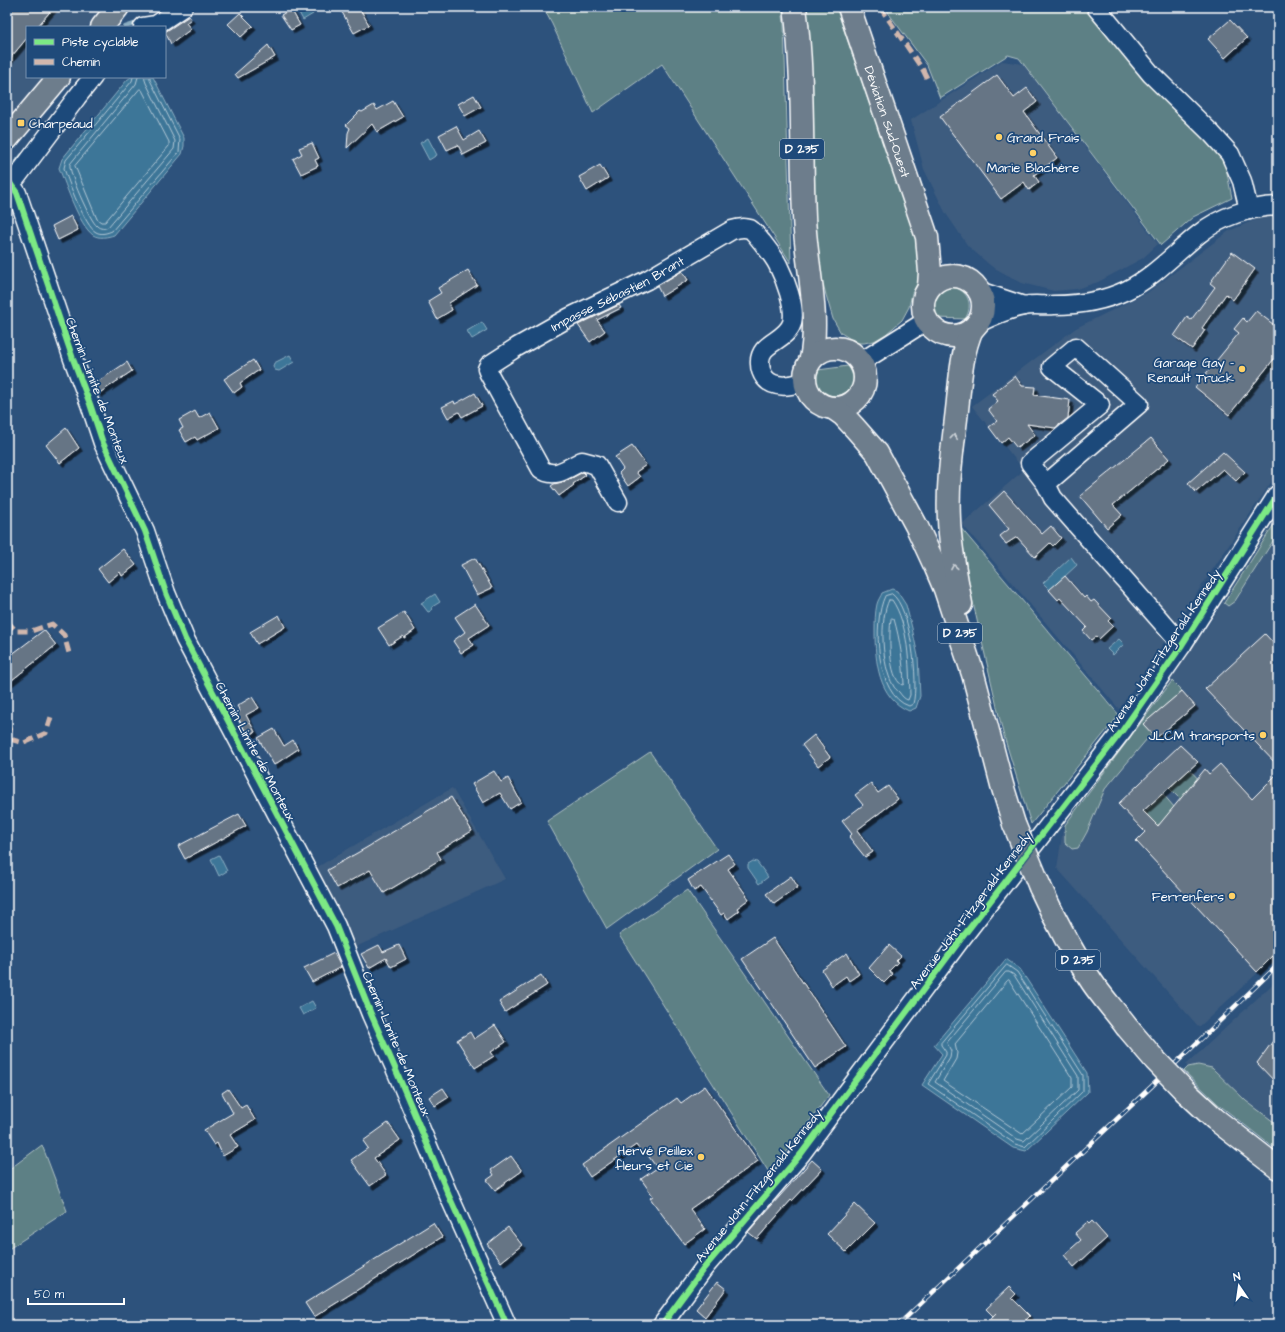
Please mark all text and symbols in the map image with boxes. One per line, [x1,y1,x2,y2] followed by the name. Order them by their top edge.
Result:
[26,26,166,78] legend
[62,34,139,52] text: Piste cyclable
[62,54,100,71] text: Chemin
[860,64,914,181] street label: Déviation Sud-Ouest
[29,115,93,133] place label: Charpeaud
[16,118,26,128] marker: Charpeaud
[1007,129,1080,147] place label: Grand Frais
[994,132,1004,142] marker: Grand Frais
[780,139,824,159] road number: D 235
[1028,148,1038,158] marker: Marie Blachère
[987,159,1079,177] place label: Marie Blachère
[548,252,688,336] street label: Impasse Sébastien Brant
[61,315,134,467] street label: Chemin Limite de Monteux
[1147,354,1234,387] place label: Garage Gay - Renault Truck
[1237,364,1247,374] marker: Garage Gay - Renault Truck
[949,434,958,440] one-way arrow
[950,564,959,570] one-way arrow
[1103,566,1226,736] street label: Avenue John Fitzgerald Kennedy
[938,623,982,643] road number: D 235
[211,679,300,825] street label: Chemin Limite de Monteux
[1148,727,1255,745] place label: JLCM transports
[1258,730,1268,740] marker: JLCM transports
[906,828,1037,994] street label: Avenue John Fitzgerald Kennedy
[1152,888,1224,906] place label: Ferrenfers
[1227,891,1237,901] marker: Ferrenfers
[1056,950,1100,970] road number: D 235
[357,968,435,1119] street label: Chemin Limite de Monteux
[691,1105,827,1267] street label: Avenue John Fitzgerald Kennedy
[615,1142,694,1175] place label: Hervé Peillex fleurs et Cie
[696,1152,706,1162] marker: Hervé Peillex fleurs et Cie
[1219,1266,1259,1306] north arrow
[1232,1269,1242,1285] text: N
[28,1280,124,1306] scale bar
[34,1286,65,1303] text: 50 m

